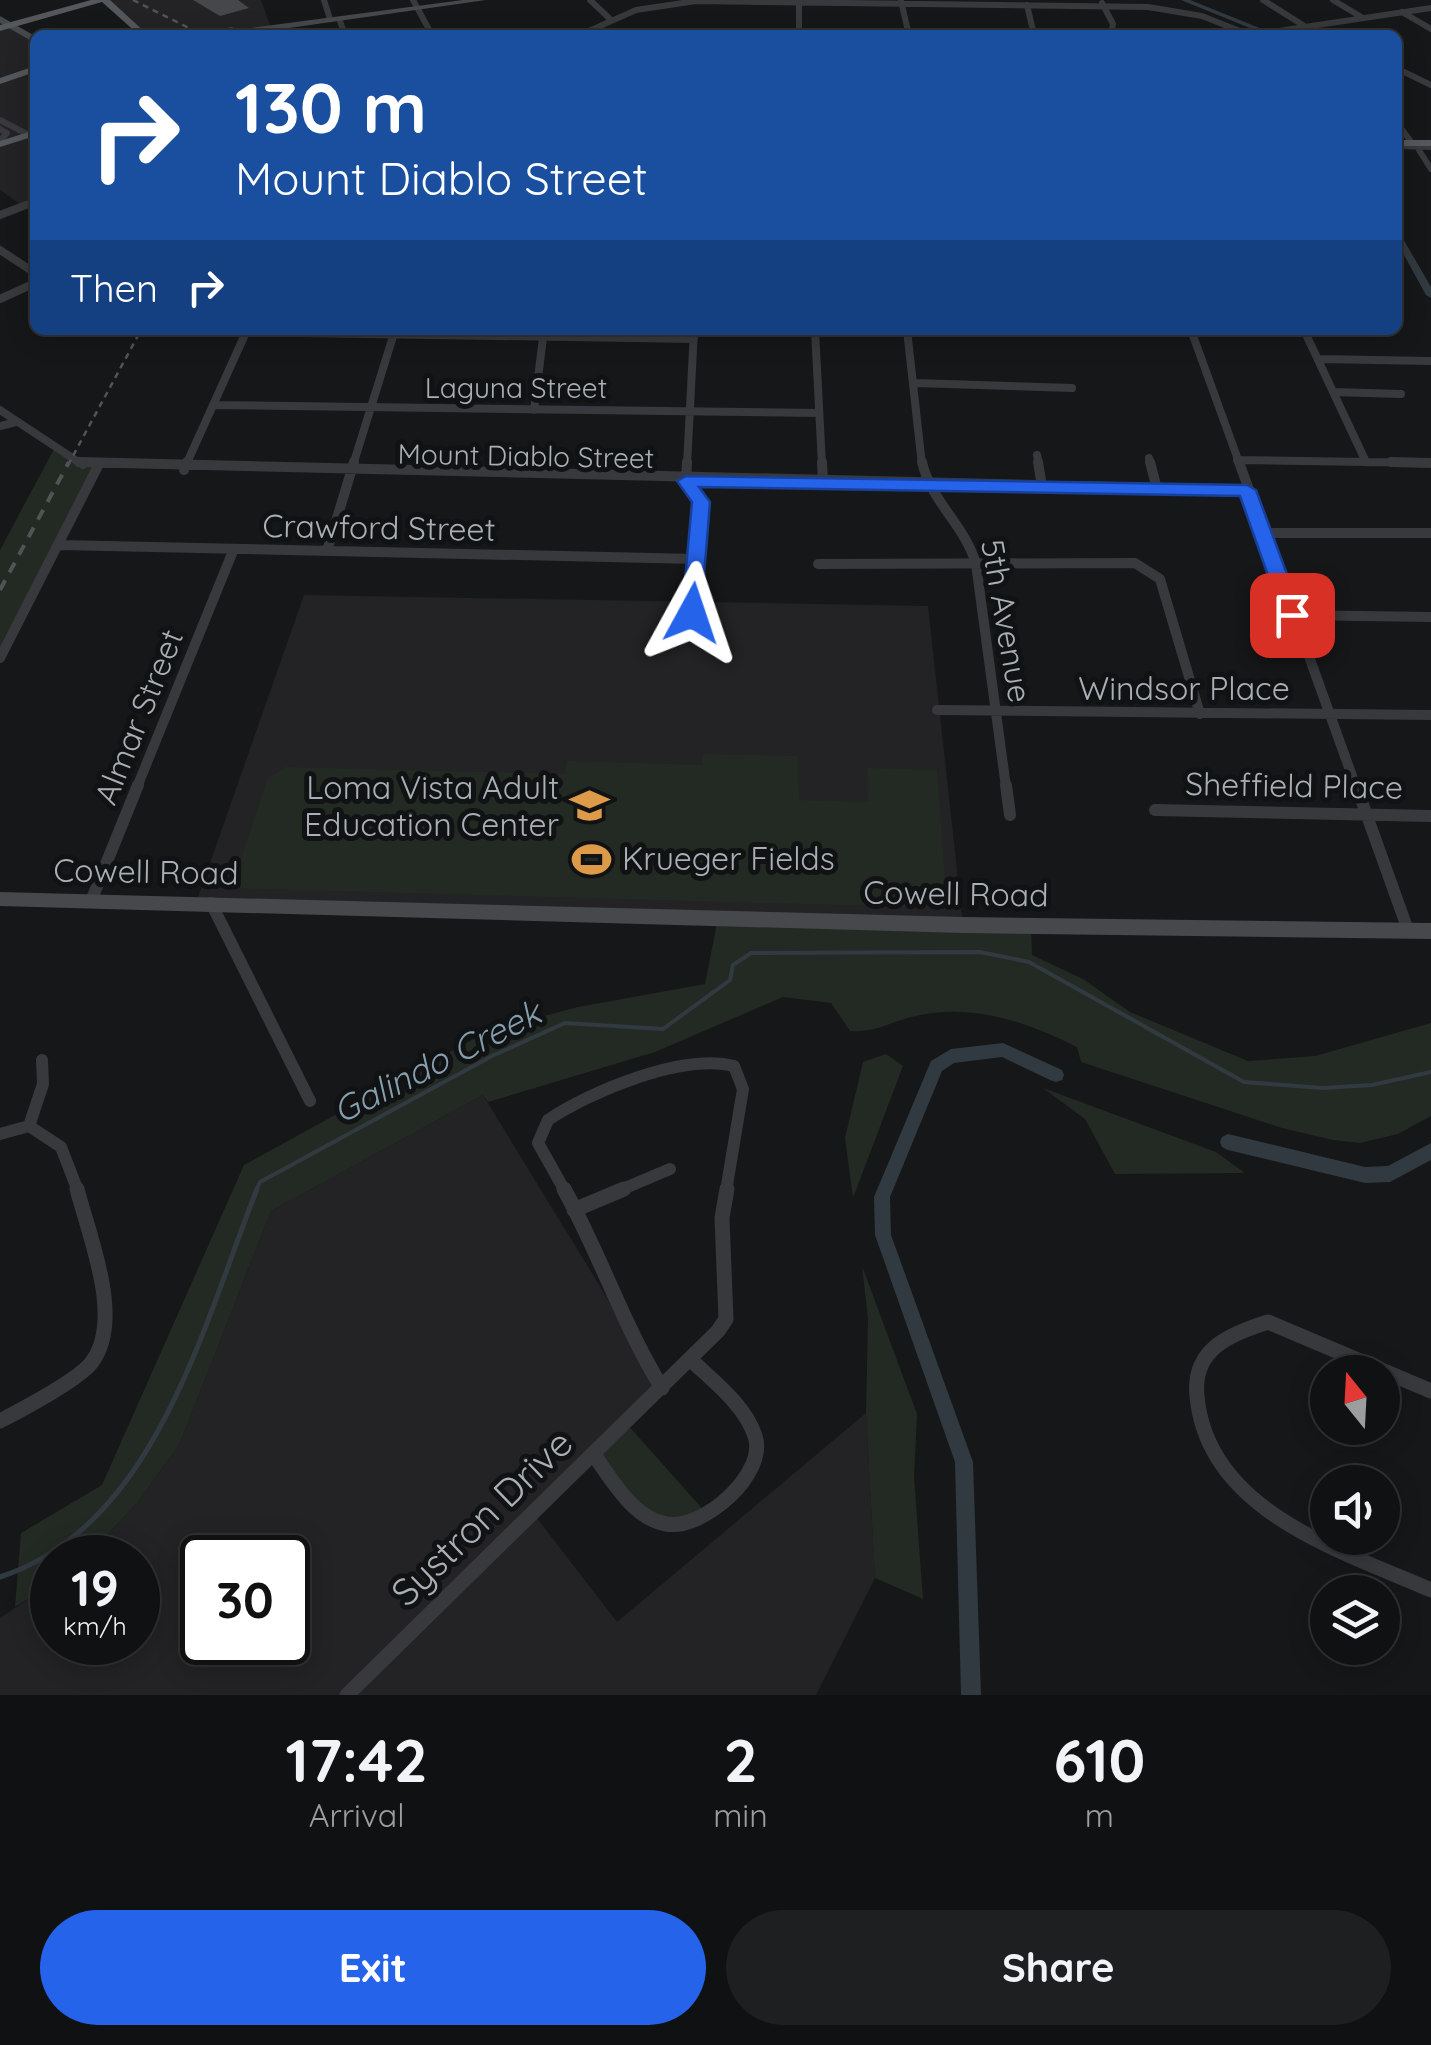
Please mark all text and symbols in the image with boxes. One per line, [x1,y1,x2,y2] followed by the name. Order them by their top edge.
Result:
[235,63,427,151] text: 130 m
[70,70,200,200] icon: right
[235,150,647,206] text: Mount Diablo Street
[178,260,233,315] icon: right
[70,264,158,312] text: Then
[425,370,607,405] street label: Laguna Street
[397,436,655,475] street label: Mount Diablo Street
[262,505,496,549] street label: Crawford Street
[973,536,1041,705] street label: 5th Avenue
[640,561,744,665] position arrow
[1250,573,1335,658] pin
[1265,588,1320,643] icon: arrive
[85,623,191,810] street label: Almar Street
[1078,668,1290,708] street label: Windsor Place
[1185,763,1403,807] street label: Sheffield Place
[304,767,559,844] place label: Loma Vista Adult Education Center
[568,785,610,827] school or university icon: Loma Vista Adult Education Center
[571,838,613,880] sports icon: Krueger Fields
[622,838,835,878] place label: Krueger Fields
[53,849,239,893] street label: Cowell Road
[863,871,1049,915] street label: Cowell Road
[325,988,551,1132] water label: Galindo Creek
[1310,1355,1400,1445] north arrow
[1310,1355,1400,1665] map controls
[381,1419,582,1616] street label: Systron Drive
[1310,1465,1400,1555] button: sound
[180,1535,310,1665] speed limit sign: 30
[71,1556,119,1619] text: 19
[1310,1575,1400,1665] button: layers
[63,1610,127,1641] text: km/h
[286,1722,428,1797] text: 17:42
[723,1722,758,1797] text: 2
[1053,1722,1145,1797] text: 610
[309,1795,405,1835] text: Arrival
[713,1795,768,1835] text: min
[1085,1795,1114,1835] text: m
[40,1910,706,2025] button: Exit
[726,1910,1391,2025] button: Share

